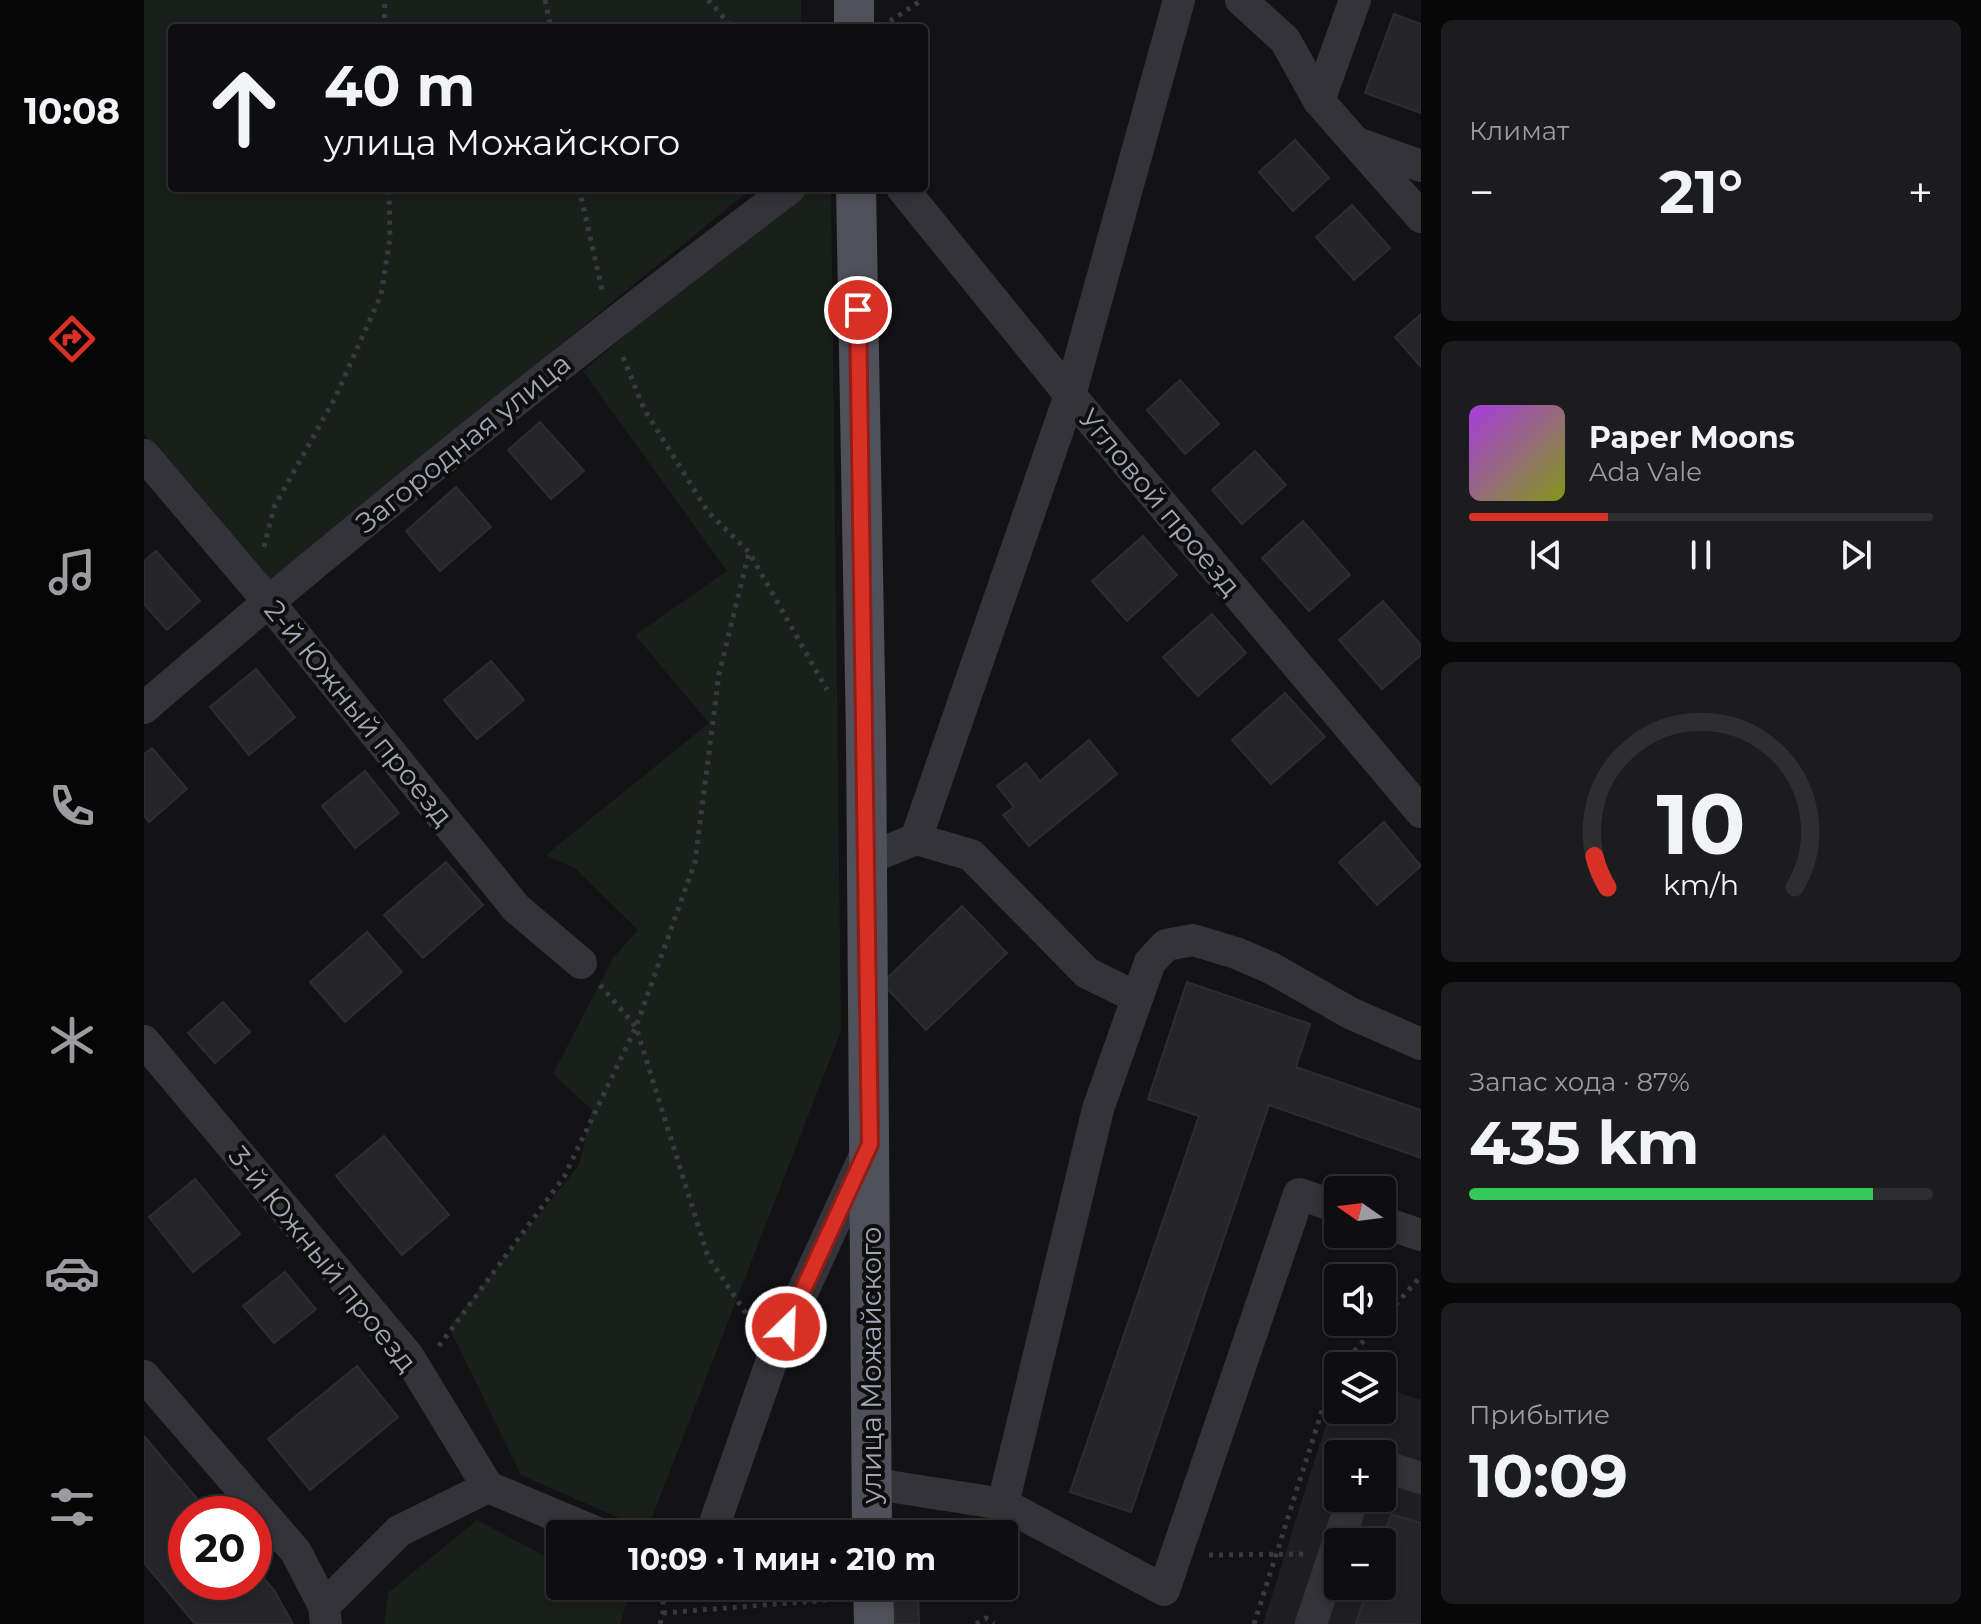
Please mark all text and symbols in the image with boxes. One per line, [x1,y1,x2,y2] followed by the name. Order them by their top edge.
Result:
[324,52,475,120] text: 40 m
[192,56,296,160] icon: ahead
[24,89,120,133] text: 10:08
[1469,115,1569,147] text: Климат
[324,120,681,164] text: улица Можайского
[1659,155,1743,228] text: 21°
[1469,165,1494,219] text: −
[1908,165,1933,219] text: +
[824,276,892,344] pin
[836,288,880,332] icon: arrive
[44,311,100,367] icon: directions
[349,346,577,540] street label: Загородная улица
[1072,402,1248,602] street label: Угловой проезд
[1589,419,1795,456] text: Paper Moons
[1589,456,1702,488] text: Ada Vale
[1524,533,1568,577] icon: previous
[1679,533,1723,577] icon: pause
[1834,533,1878,577] icon: next
[44,544,100,600] icon: music
[258,593,460,833] street label: 2-й Южный проезд
[1656,773,1746,875] text: 10
[44,778,100,834] icon: phone
[1663,867,1739,902] text: km/h
[44,1012,100,1068] icon: climate
[1469,1066,1690,1098] text: Запас хода · 87%
[1469,1106,1700,1179] text: 435 km
[222,1139,424,1379] street label: 3-й Южный проезд
[1324,1176,1396,1248] north arrow
[1324,1176,1396,1600] map controls
[854,1226,888,1505] street label: улица Можайского
[44,1245,100,1301] icon: car
[1324,1264,1396,1336] button: sound
[744,1285,828,1369] position arrow
[1324,1352,1396,1424] button: layers
[1469,1399,1610,1431] text: Прибытие
[1469,1439,1628,1512] text: 10:09
[1324,1440,1396,1512] button: +
[44,1479,100,1535] icon: filters
[168,1496,272,1600] speed limit sign: 20
[1324,1528,1396,1600] button: −
[628,1541,936,1578] text: 10:09 · 1 мин · 210 m

